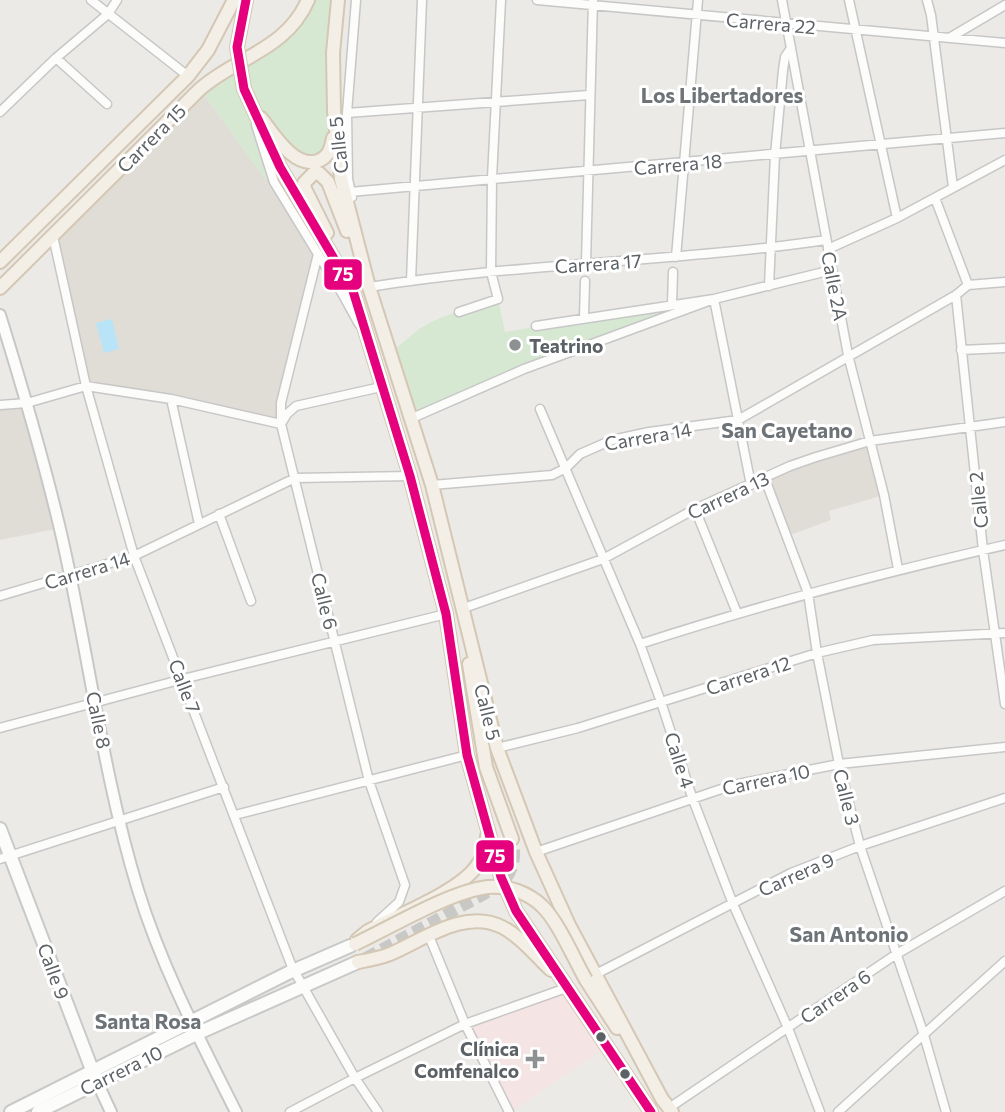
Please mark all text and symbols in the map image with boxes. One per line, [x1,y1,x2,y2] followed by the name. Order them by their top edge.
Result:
[725,8,817,38] street label: Carrera 22
[641,82,803,107] district label: Los Libertadores
[112,99,190,177] street label: Carrera 15
[324,115,352,175] street label: Calle 5
[633,149,723,179] street label: Carrera 18
[554,248,642,278] street label: Carrera 17
[817,249,853,323] street label: Calle 2A
[323,258,363,291] line badge: 75
[332,262,354,285] text: 75
[529,334,603,357] place label: Teatrino
[507,337,523,353] marker: Teatrino
[603,417,693,455] street label: Carrera 14
[721,417,853,442] district label: San Cayetano
[683,466,773,524] street label: Carrera 13
[964,471,992,529] street label: Calle 2
[41,546,133,594] street label: Carrera 14
[307,570,343,632] street label: Calle 6
[703,651,793,699] street label: Carrera 12
[164,656,206,716] street label: Calle 7
[470,681,506,743] street label: Calle 5
[82,689,116,751] street label: Calle 8
[660,729,700,791] street label: Calle 4
[720,758,812,800] street label: Carrera 10
[829,767,865,827] street label: Calle 3
[475,839,515,873] line badge: 75
[484,844,506,867] text: 75
[755,847,837,901] street label: Carrera 9
[790,921,908,946] district label: San Antonio
[33,940,75,1002] street label: Calle 9
[795,964,875,1028] street label: Carrera 6
[95,1008,201,1033] district label: Santa Rosa
[594,1030,608,1044] unlabelled marker
[414,1037,519,1082] place label: Clínica Comfenalco
[76,1040,166,1100] street label: Carrera 10
[525,1049,545,1069] marker: Clínica Comfenalco
[618,1067,632,1081] unlabelled marker

